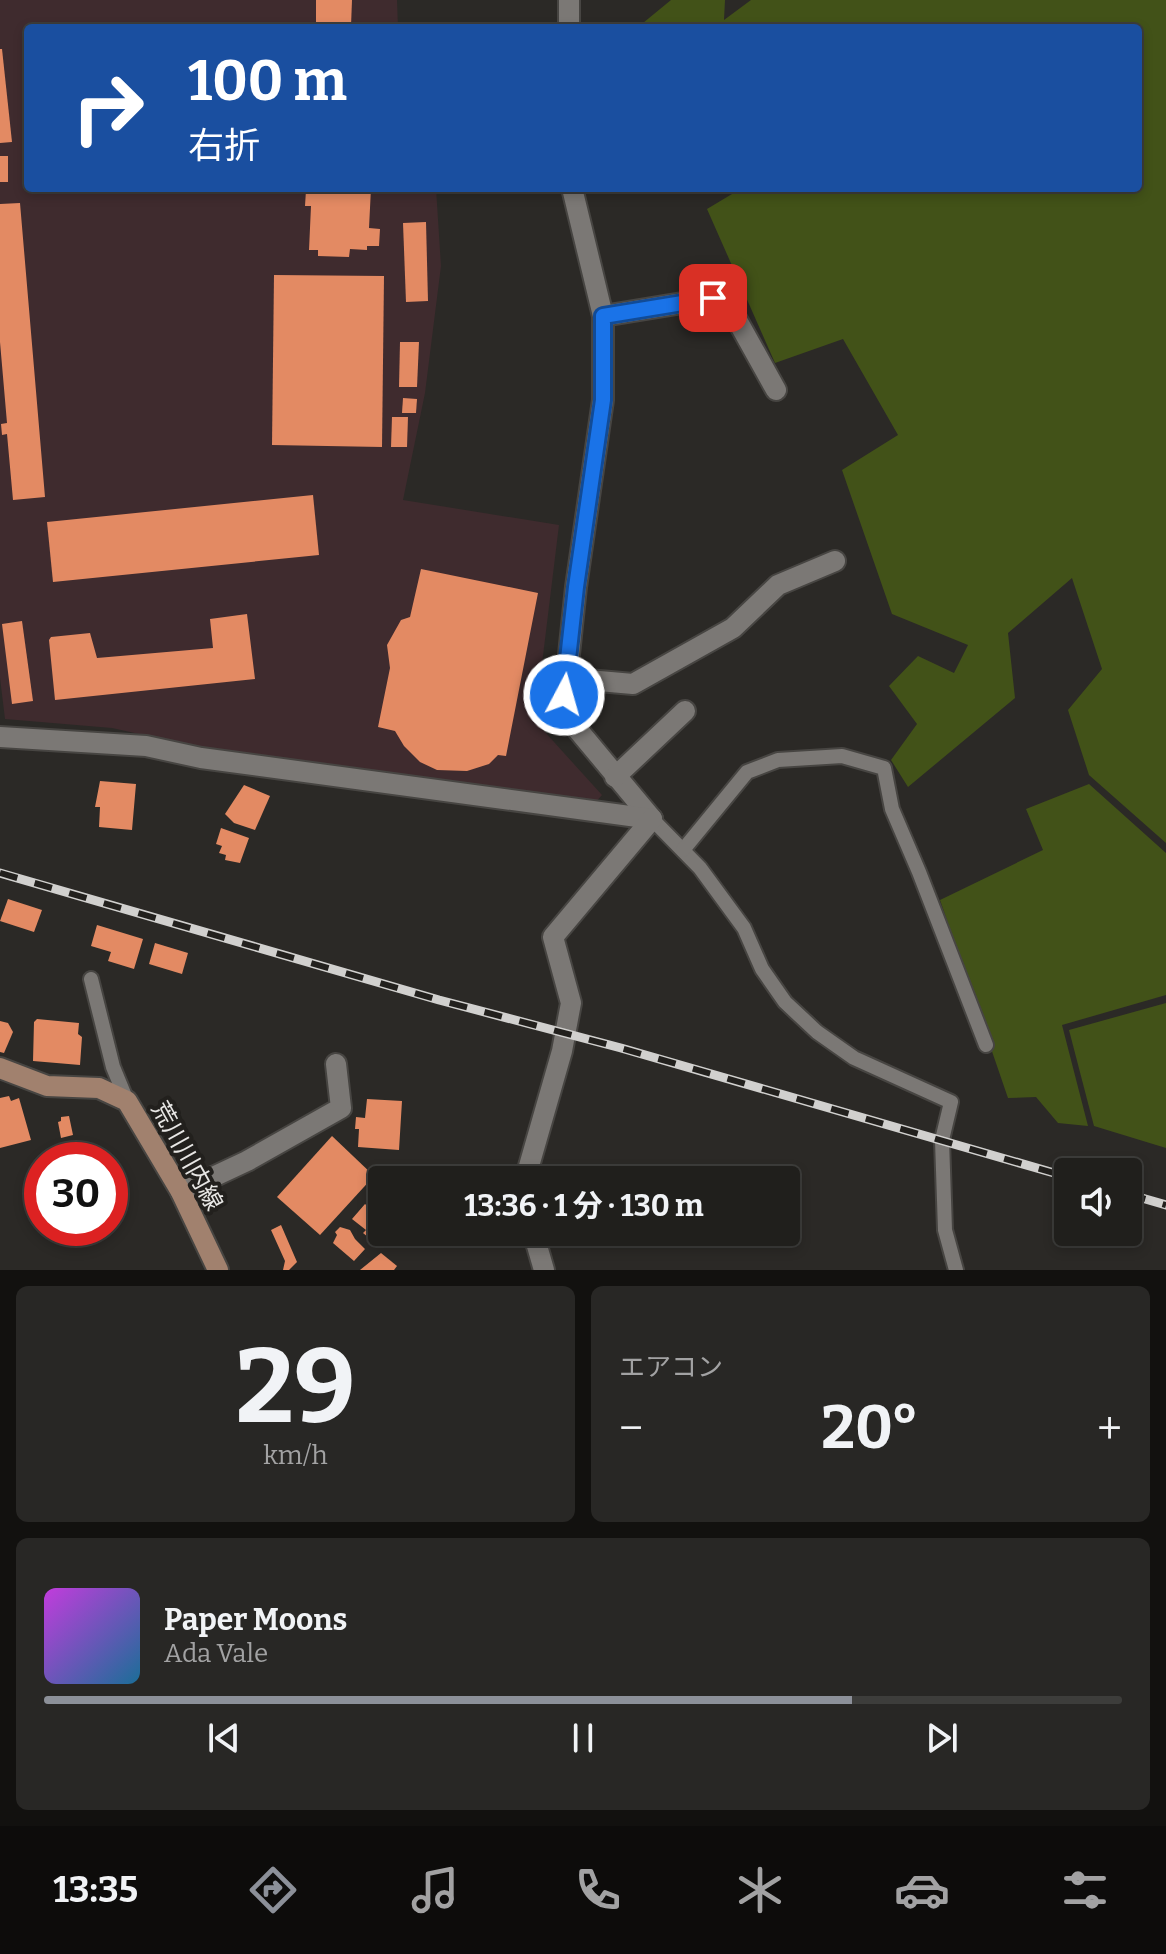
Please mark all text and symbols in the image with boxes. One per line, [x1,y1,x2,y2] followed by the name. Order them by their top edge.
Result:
[188,48,347,115] text: 100 m
[56,56,160,160] icon: right
[188,124,260,168] text: 右折
[679,264,747,332] pin
[691,276,735,320] icon: arrive
[522,653,606,737] position arrow
[146,1097,228,1215] street label: 荒川川内線
[24,1142,128,1246] speed limit sign: 30
[1054,1158,1142,1246] map controls
[1054,1158,1142,1246] button: sound
[464,1188,704,1224] text: 13:36 · 1 分 · 130 m
[235,1325,356,1450] text: 29
[619,1352,723,1383] text: エアコン
[821,1392,919,1464] text: 20°
[619,1402,643,1455] text: −
[1097,1402,1122,1455] text: +
[263,1440,328,1471] text: km/h
[164,1602,347,1638] text: Paper Moons
[164,1638,268,1669] text: Ada Vale
[202,1716,246,1760] icon: previous
[561,1716,605,1760] icon: pause
[920,1716,964,1760] icon: next
[245,1862,301,1918] icon: directions
[407,1862,463,1918] icon: music
[570,1862,626,1918] icon: phone
[732,1862,788,1918] icon: climate
[894,1862,950,1918] icon: car
[1057,1862,1113,1918] icon: filters
[53,1868,138,1912] text: 13:35

